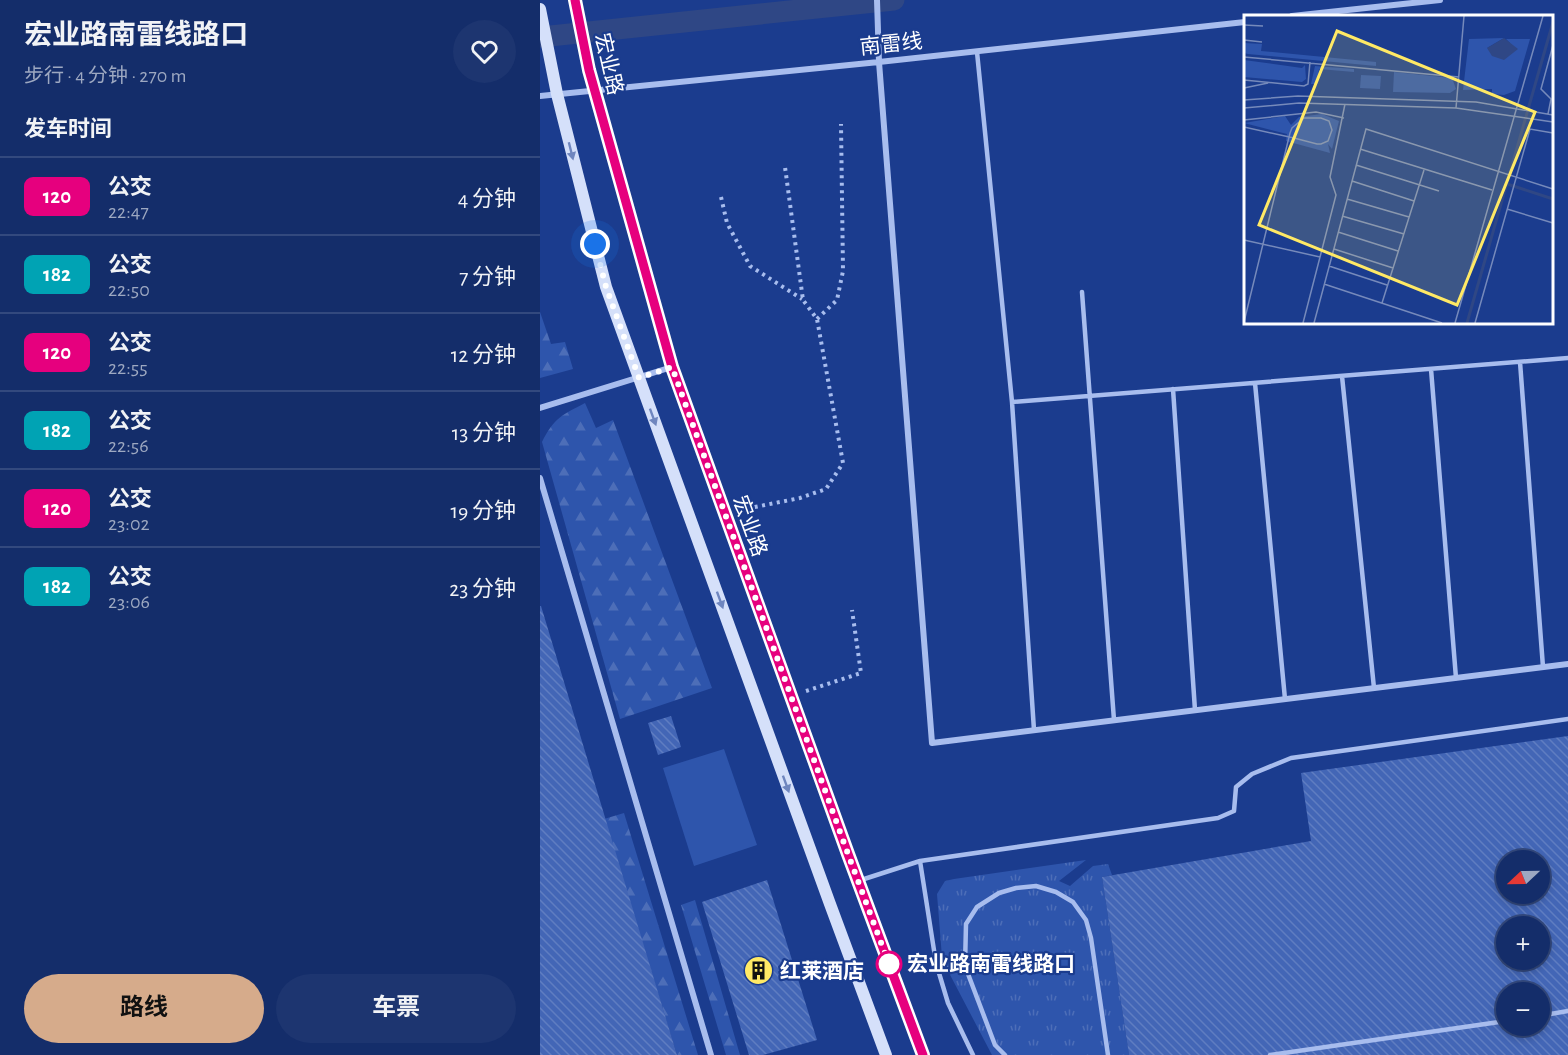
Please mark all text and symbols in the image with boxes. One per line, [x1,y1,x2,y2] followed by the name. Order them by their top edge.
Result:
[1244,15,1553,324] inset map
[453,20,516,83] button: heart
[24,22,248,50] text: 宏业路南雷线路口
[859,30,923,58] street label: 南雷线
[591,31,627,97] street label: 宏业路
[24,66,187,86] text: 步行 · 4 分钟 · 270 m
[24,118,112,140] text: 发车时间
[567,141,577,160] one-way arrow
[108,176,152,198] text: 公交
[43,186,71,207] text: 120
[458,188,516,210] text: 4 分钟
[108,202,149,222] text: 22:47
[580,229,610,259] your location
[108,254,152,276] text: 公交
[43,264,71,285] text: 182
[459,266,516,288] text: 7 分钟
[108,280,150,300] text: 22:50
[108,332,152,354] text: 公交
[43,342,71,363] text: 120
[451,344,516,366] text: 12 分钟
[108,358,148,378] text: 22:55
[649,408,659,426] one-way arrow
[108,410,152,432] text: 公交
[43,420,71,441] text: 182
[452,422,516,444] text: 13 分钟
[108,436,149,456] text: 22:56
[108,488,152,510] text: 公交
[729,493,771,559] street label: 宏业路
[43,498,71,519] text: 120
[450,500,516,522] text: 19 分钟
[108,514,150,534] text: 23:02
[108,566,152,588] text: 公交
[43,576,71,597] text: 182
[449,578,516,600] text: 23 分钟
[715,591,725,609] one-way arrow
[108,592,150,612] text: 23:06
[782,775,792,793] one-way arrow
[1496,850,1550,904] north arrow
[1496,850,1550,1036] map controls
[1496,916,1550,970] button: +
[876,951,902,977] marker: 宏业路南雷线路口
[907,952,1075,975] place label: 宏业路南雷线路口
[743,955,775,987] building icon: 红莱酒店
[780,960,864,982] place label: 红莱酒店
[24,974,264,1043] button: 路线
[276,974,516,1043] button: 车票
[1496,982,1550,1036] button: −

